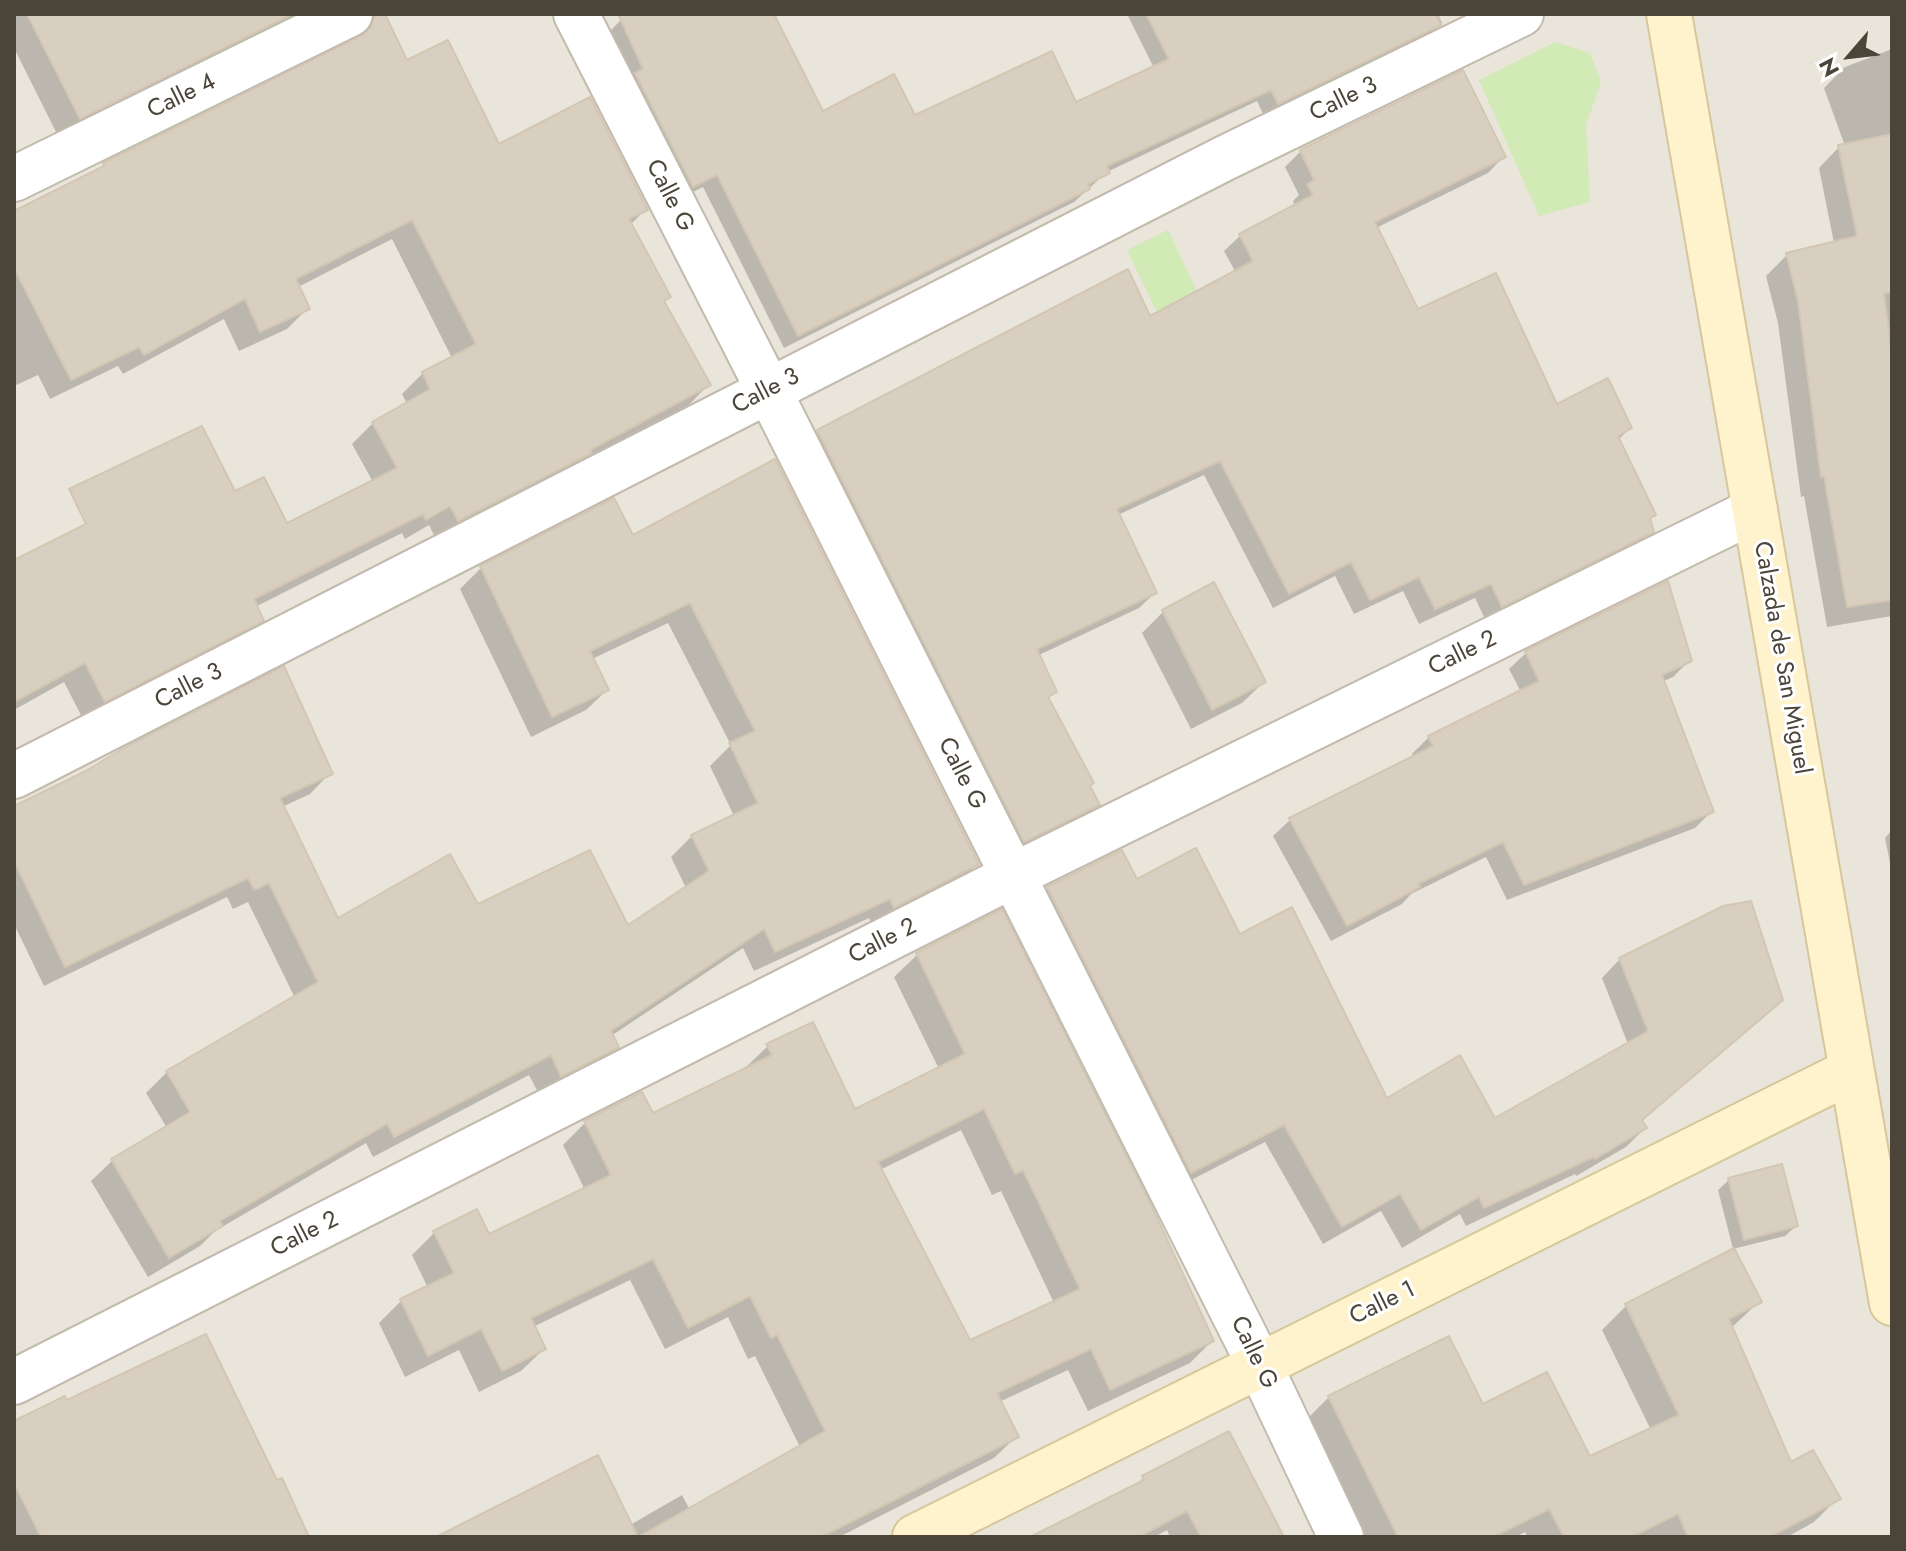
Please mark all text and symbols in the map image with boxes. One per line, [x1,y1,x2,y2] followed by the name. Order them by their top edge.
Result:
[1810,16,1890,96] north arrow
[1811,52,1847,82] text: N
[143,68,221,126] street label: Calle 4
[1305,71,1383,129] street label: Calle 3
[639,155,699,237] street label: Calle G
[728,363,804,421] street label: Calle 3
[1746,539,1816,777] street label: Calzada de San Miguel
[1424,625,1502,683] street label: Calle 2
[151,658,227,716] street label: Calle 3
[931,733,991,815] street label: Calle G
[844,913,922,971] street label: Calle 2
[266,1206,344,1264] street label: Calle 2
[1346,1276,1420,1332] street label: Calle 1
[1223,1312,1283,1394] street label: Calle G

